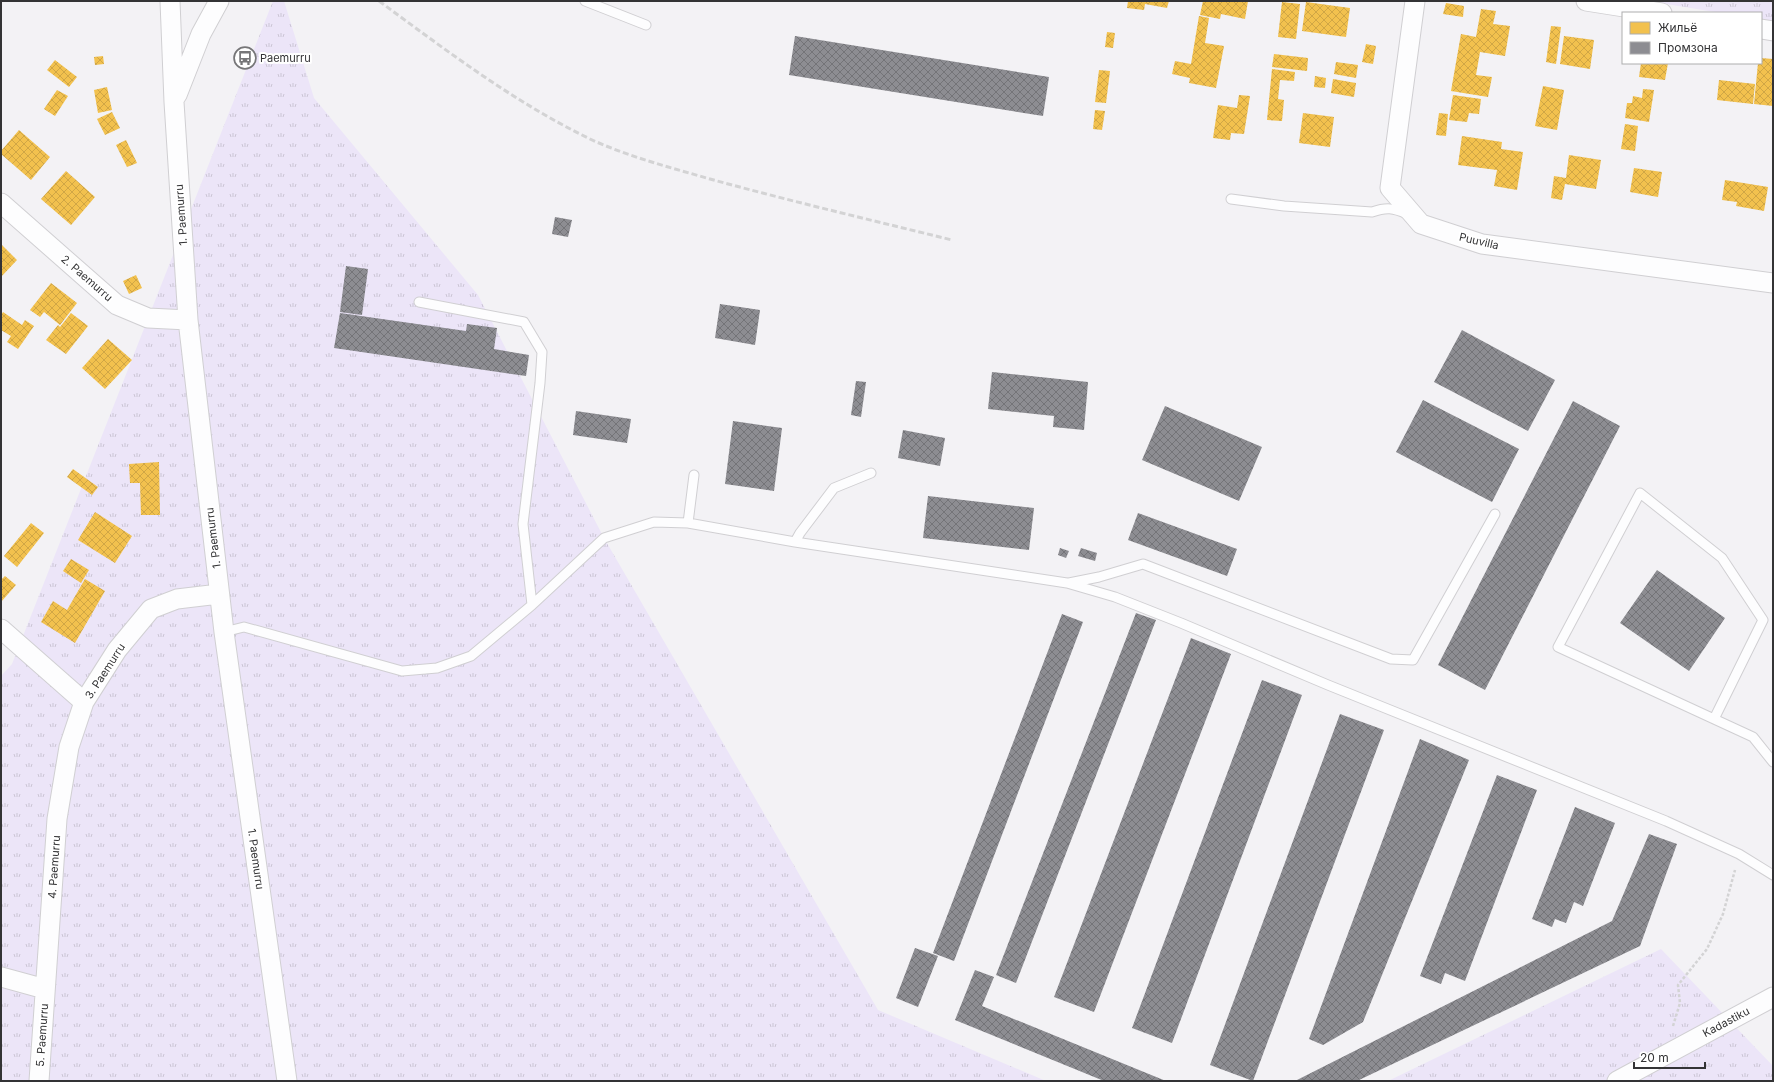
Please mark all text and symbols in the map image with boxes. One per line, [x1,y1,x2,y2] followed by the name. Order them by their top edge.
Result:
[1622,12,1762,64] legend
[1658,20,1697,35] text: Жильё
[1658,40,1718,55] text: Промзона
[232,45,258,71] bus stop icon: Paemurru
[260,51,311,65] place label: Paemurru
[172,184,190,246] street label: 1. Paemurru
[1458,230,1500,252] street label: Puuvilla
[58,252,116,304] street label: 2. Paemurru
[202,507,224,569] street label: 1. Paemurru
[82,641,128,701] street label: 3. Paemurru
[245,828,267,890] street label: 1. Paemurru
[45,835,63,899] street label: 4. Paemurru
[33,1003,51,1067] street label: 5. Paemurru
[1700,1004,1752,1040] street label: Kadastiku
[1634,1044,1705,1070] scale bar
[1640,1050,1669,1065] text: 20 m

